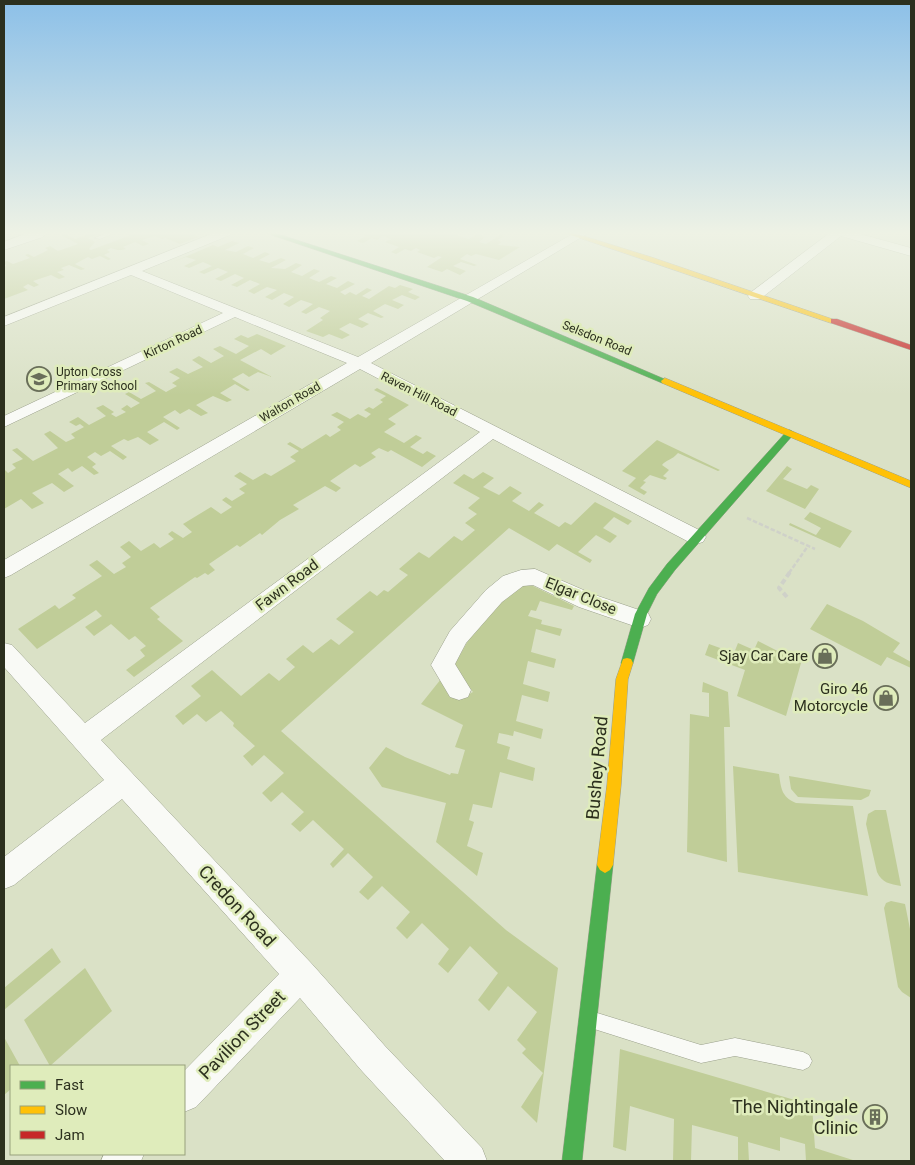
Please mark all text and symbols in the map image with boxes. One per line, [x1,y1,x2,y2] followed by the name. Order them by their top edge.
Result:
[560,318,634,358] street label: Selsdon Road
[142,322,204,362] street label: Kirton Road
[56,365,137,393] place label: Upton Cross Primary School
[26,366,52,392] school or university icon: Upton Cross Primary School
[379,369,459,419] street label: Raven Hill Road
[257,379,323,425] street label: Walton Road
[252,556,322,614] street label: Fawn Road
[543,574,619,618] street label: Elgar Close
[812,643,838,669] shop icon: Sjay Car Care
[719,647,808,665] place label: Sjay Car Care
[794,680,868,715] place label: Giro 46 Motorcycle
[873,685,899,711] shop icon: Giro 46 Motorcycle
[582,715,611,821] street label: Bushey Road
[194,861,280,951] street label: Credon Road
[194,986,289,1083] street label: Pavilion Street
[10,1065,185,1155] legend
[55,1076,84,1094] text: Fast
[732,1096,858,1138] place label: The Nightingale Clinic
[55,1101,87,1119] text: Slow
[862,1104,888,1130] building icon: The Nightingale Clinic
[55,1126,85,1144] text: Jam

